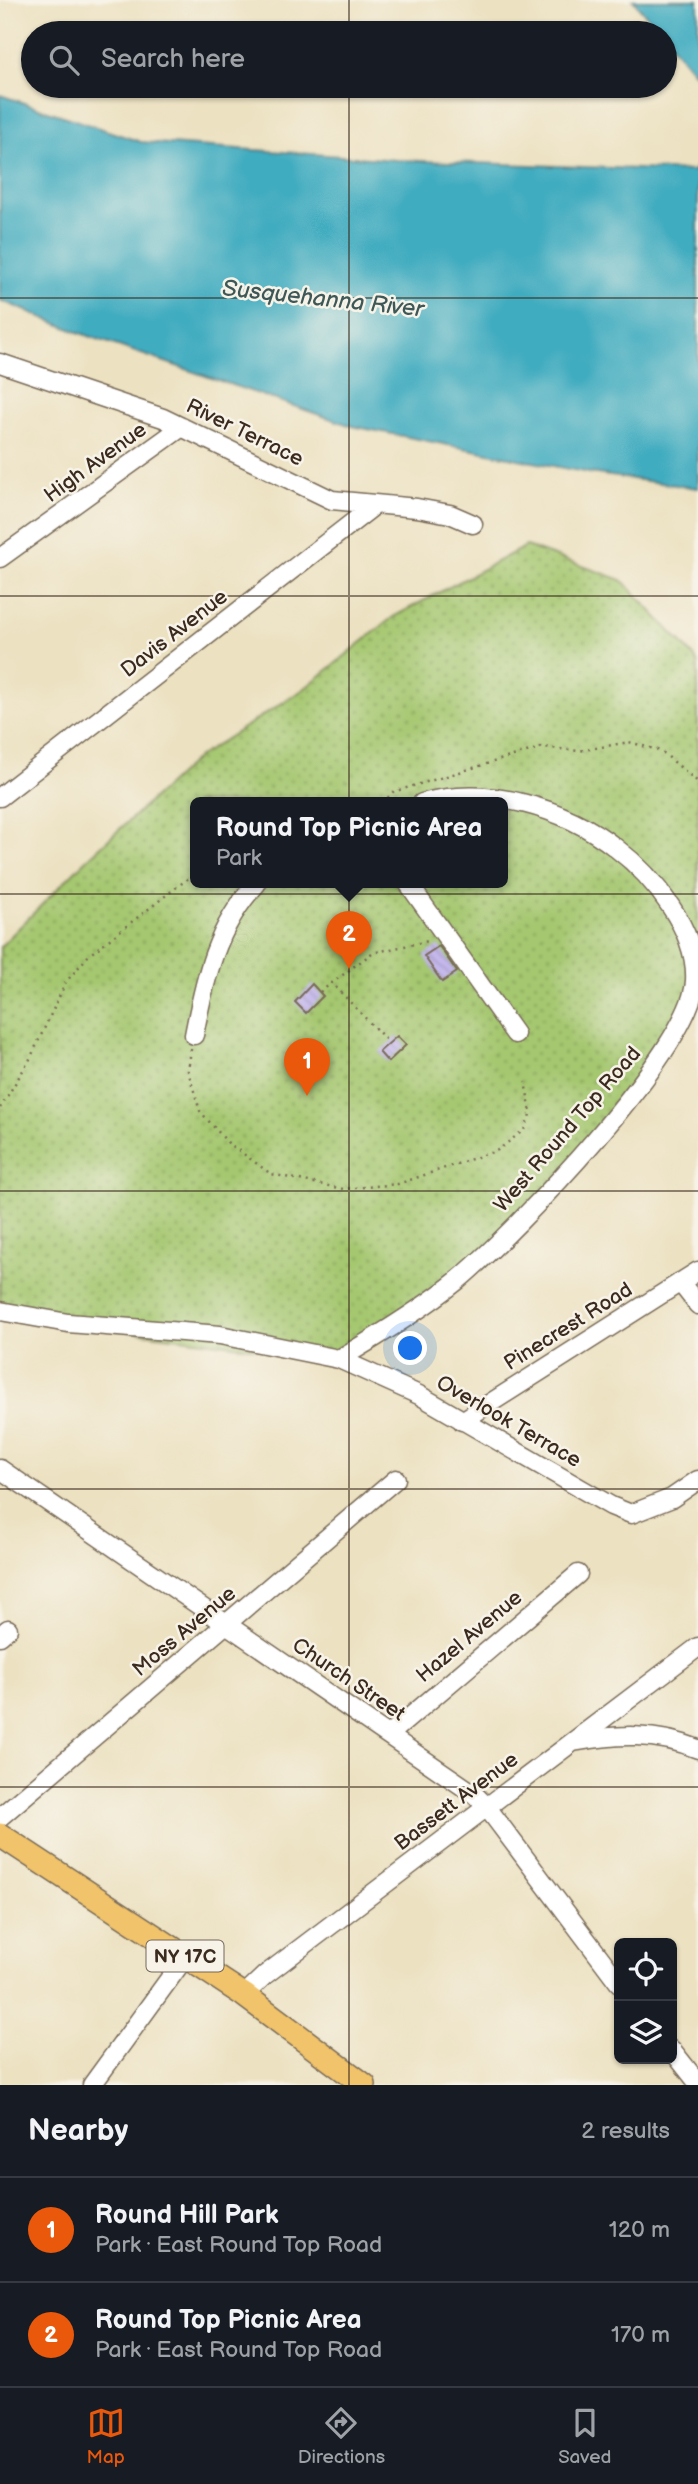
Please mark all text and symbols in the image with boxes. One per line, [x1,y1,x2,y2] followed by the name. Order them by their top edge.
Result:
[21,21,677,98] search box
[45,41,83,79] icon: search
[101,44,245,75] text: Search here
[221,274,427,324] water label: Susquehanna River
[182,393,307,472] street label: River Terrace
[39,417,151,508] street label: High Avenue
[116,584,233,683] street label: Davis Avenue
[190,797,508,888] popup
[216,813,482,844] text: Round Top Picnic Area
[216,844,262,872] text: Park
[326,911,372,969] pin: 2
[284,1038,330,1096] pin: 1
[489,1041,646,1217] street label: West Round Top Road
[500,1277,637,1376] street label: Pinecrest Road
[393,1331,427,1365] your location
[432,1370,585,1473] street label: Overlook Terrace
[128,1581,241,1682] street label: Moss Avenue
[411,1585,527,1688] street label: Hazel Avenue
[287,1632,410,1727] street label: Church Street
[389,1747,523,1856] street label: Bassett Avenue
[614,1938,677,2064] map controls
[614,1938,677,2001] button: locate
[146,1940,224,1972] road number: NY 17C
[614,2001,677,2064] button: layers
[28,2113,128,2149] text: Nearby
[581,2117,670,2145] text: 2 results
[95,2200,279,2231] text: Round Hill Park
[46,2216,56,2244] text: 1
[609,2216,670,2244] text: 120 m
[95,2231,382,2259] text: Park · East Round Top Road
[95,2305,362,2336] text: Round Top Picnic Area
[44,2321,58,2349] text: 2
[611,2321,670,2349] text: 170 m
[95,2336,382,2364] text: Park · East Round Top Road
[87,2404,125,2469] tab: Map
[298,2404,385,2469] tab: Directions
[558,2404,611,2469] tab: Saved

